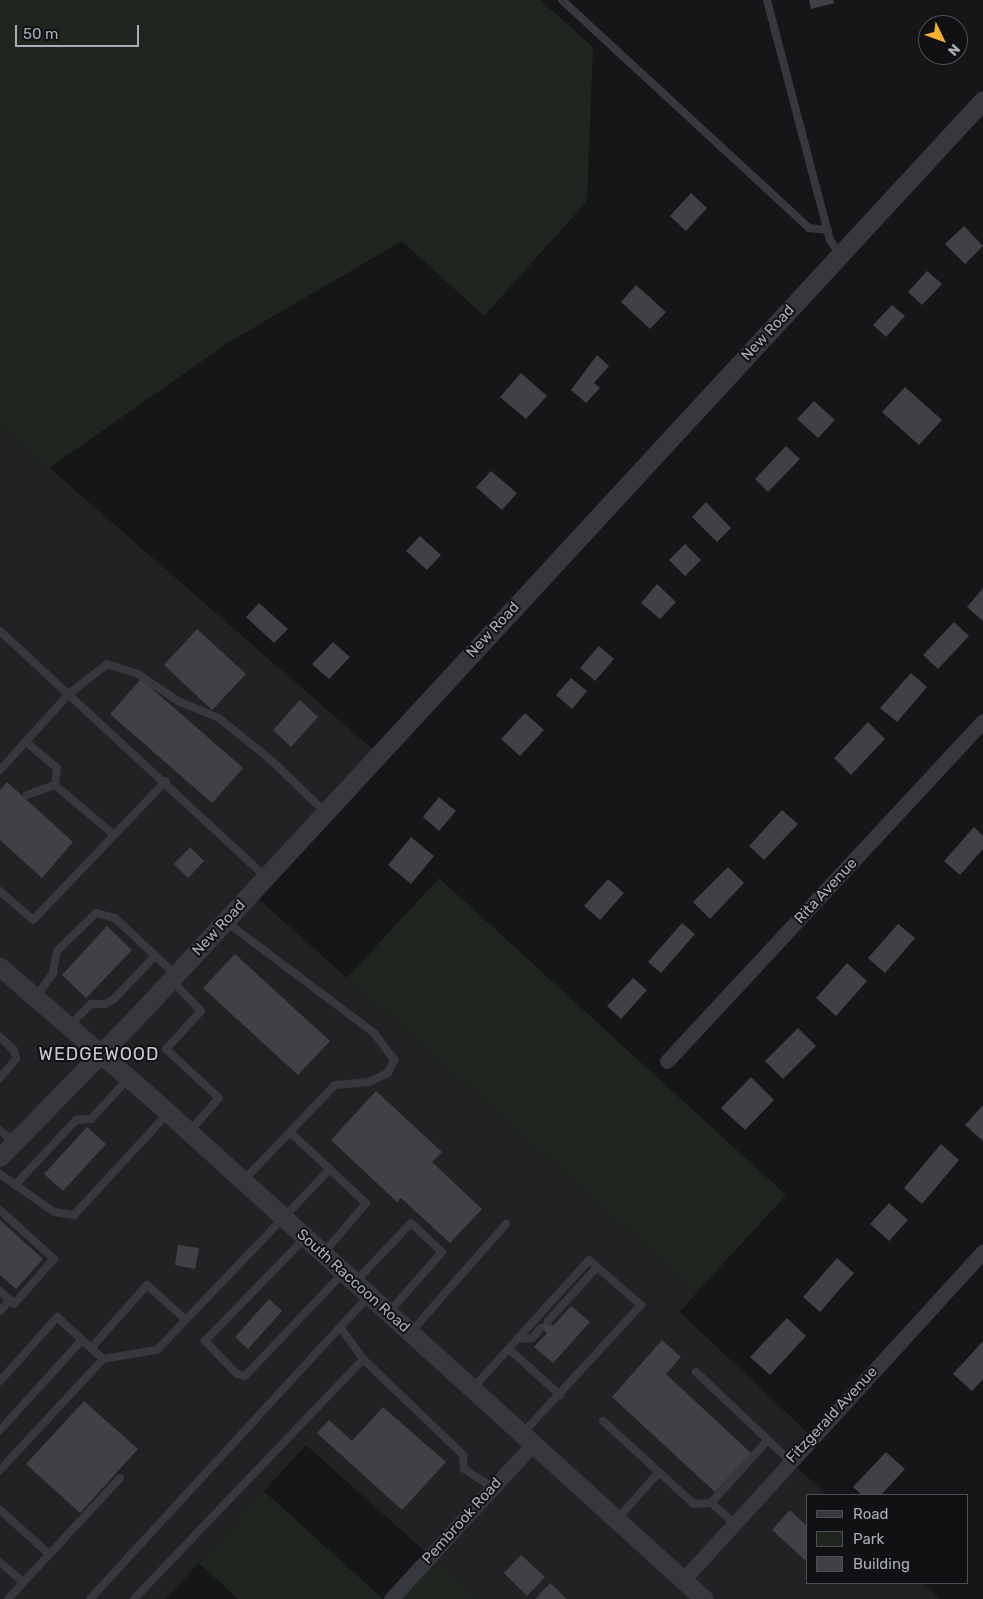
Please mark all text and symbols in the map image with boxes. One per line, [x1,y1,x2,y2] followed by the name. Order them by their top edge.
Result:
[18,15,141,47] scale bar
[918,15,968,65] north arrow
[23,25,58,43] text: 50 m
[944,40,963,59] text: N
[738,301,798,365] street label: New Road
[463,598,523,662] street label: New Road
[791,854,861,928] street label: Rita Avenue
[189,896,249,960] street label: New Road
[37,1043,161,1065] district label: WEDGEWOOD
[293,1226,413,1336] street label: South Raccoon Road
[783,1363,881,1467] street label: Fitzgerald Avenue
[419,1474,505,1568] street label: Pembrook Road
[806,1494,968,1584] legend
[853,1505,889,1523] text: Road
[853,1530,884,1548] text: Park
[853,1555,910,1573] text: Building

